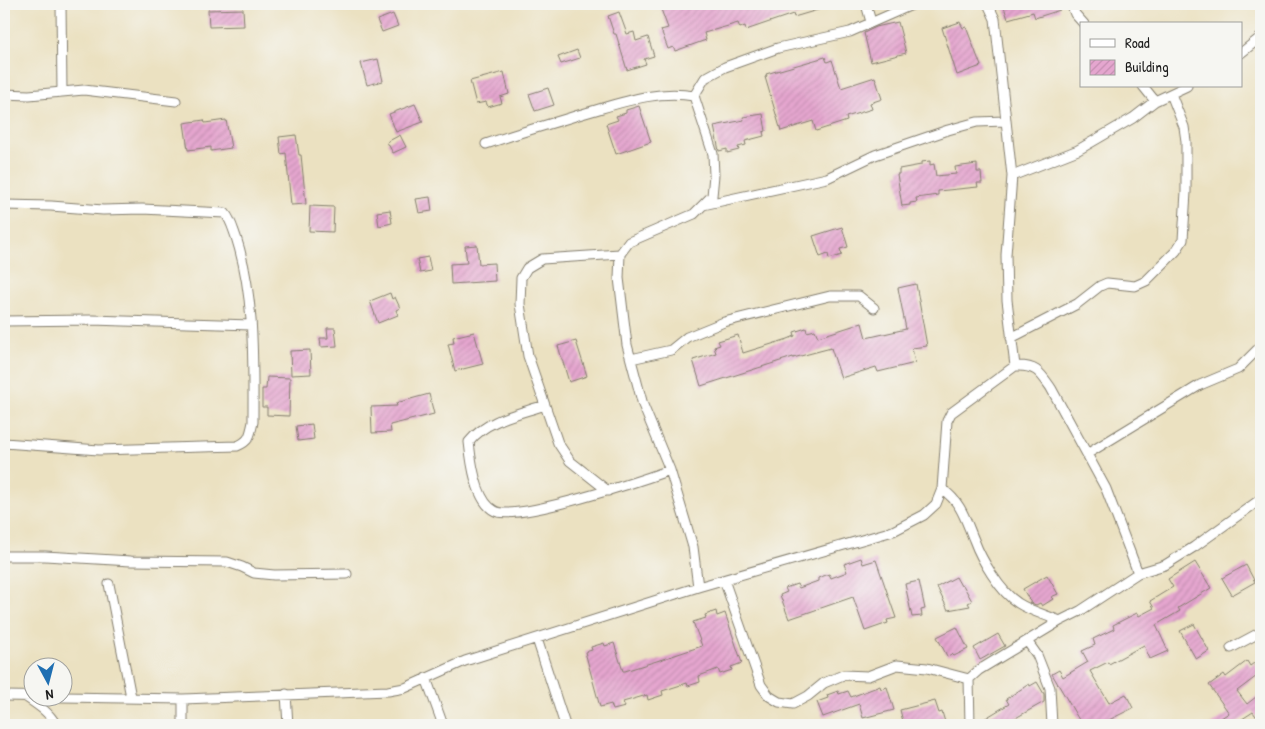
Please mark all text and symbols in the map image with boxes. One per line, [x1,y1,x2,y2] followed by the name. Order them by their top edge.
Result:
[1080,22,1242,88] legend
[1125,32,1150,53] text: Road
[1125,56,1169,77] text: Building
[22,656,72,706] north arrow
[44,686,55,705] text: N

